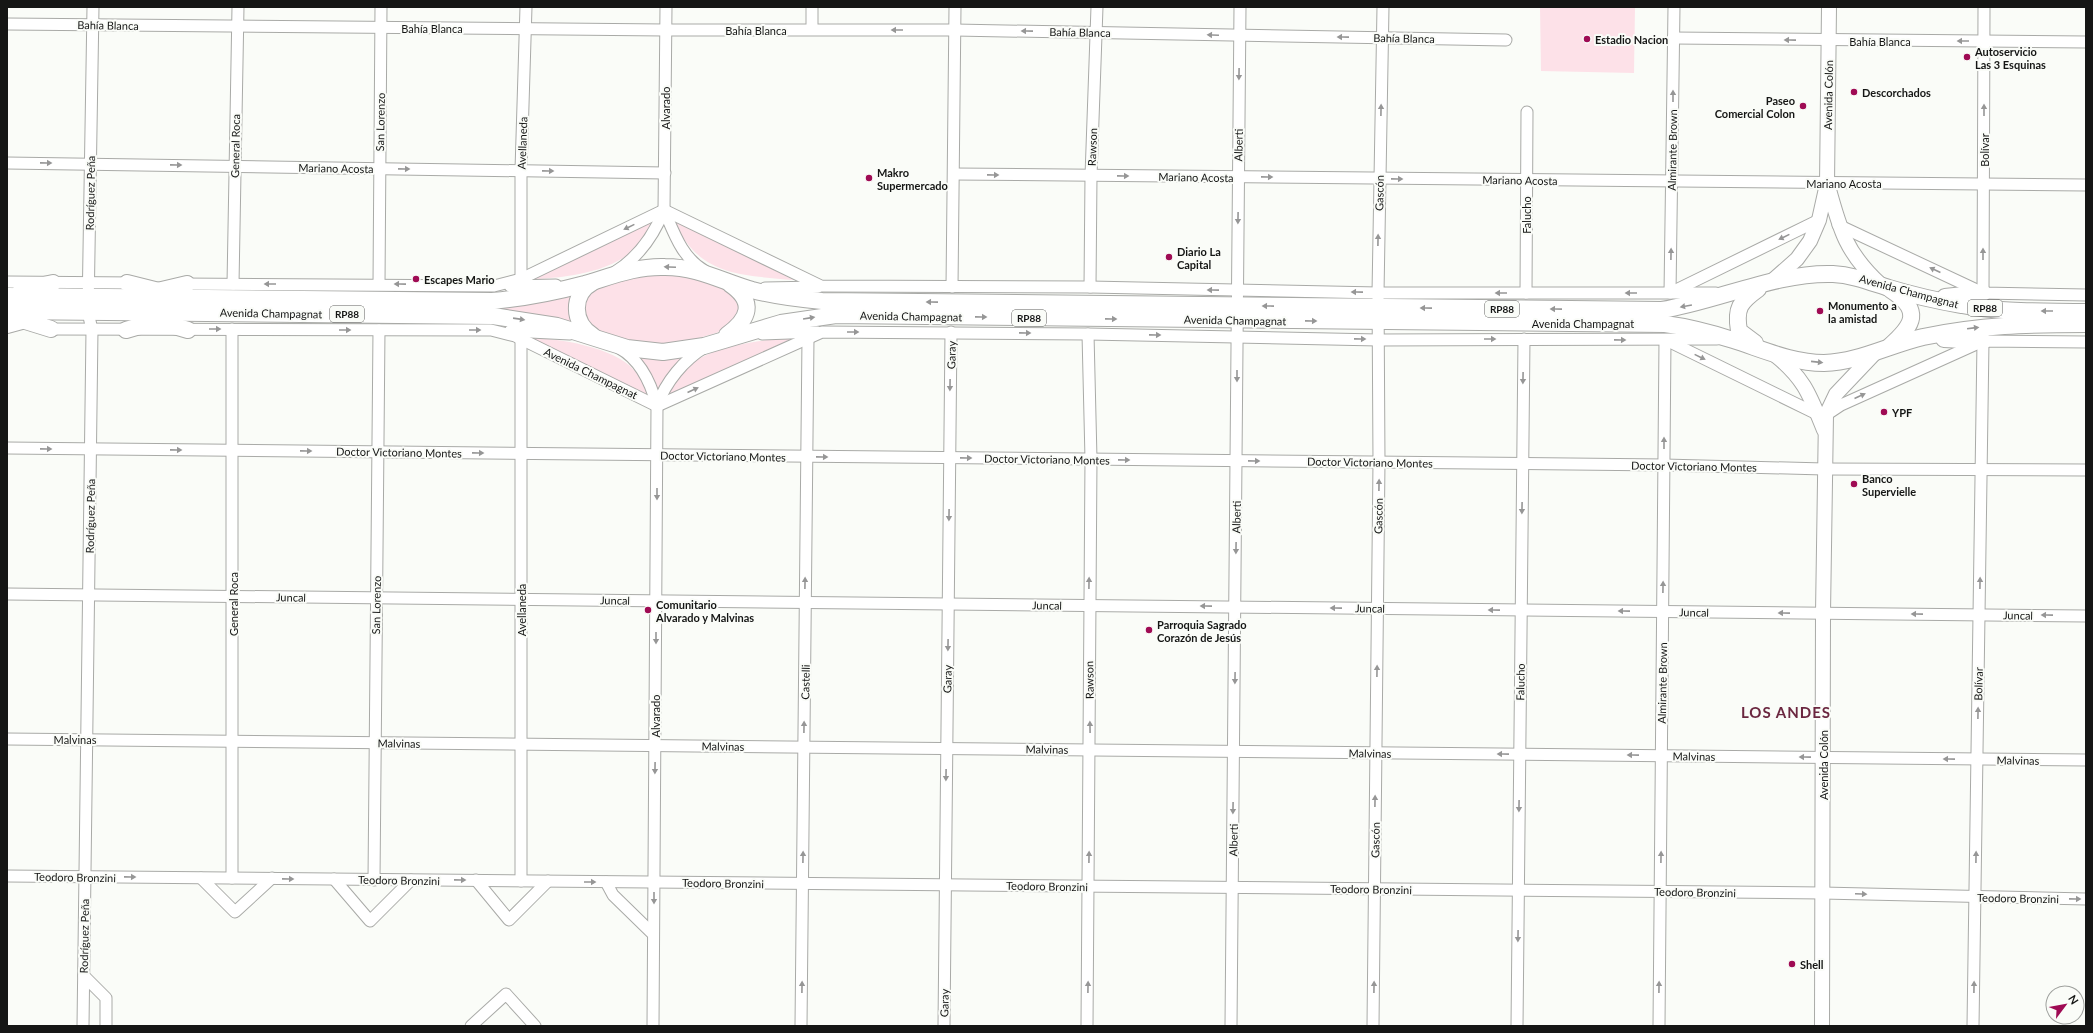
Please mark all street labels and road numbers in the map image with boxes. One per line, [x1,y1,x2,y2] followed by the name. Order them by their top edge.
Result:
[77,18,139,32] street label: Bahía Blanca
[401,22,463,35] street label: Bahía Blanca
[725,24,787,37] street label: Bahía Blanca
[1049,25,1111,39] street label: Bahía Blanca
[1373,31,1435,45] street label: Bahía Blanca
[1849,35,1911,48] street label: Bahía Blanca
[1821,60,1835,130] street label: Avenida Colón
[659,87,672,129] street label: Alvarado
[373,93,387,151] street label: San Lorenzo
[1665,109,1679,191] street label: Almirante Brown
[228,114,242,178] street label: General Roca
[515,117,529,169] street label: Avellaneda
[1085,128,1099,166] street label: Rawson
[1231,128,1245,162] street label: Alberti
[1978,133,1991,167] street label: Bolívar
[83,156,97,230] street label: Rodríguez Peña
[298,161,374,175] street label: Mariano Acosta
[1158,170,1234,184] street label: Mariano Acosta
[1482,173,1558,187] street label: Mariano Acosta
[1372,175,1386,211] street label: Gascón
[1806,177,1882,190] street label: Mariano Acosta
[1520,196,1533,234] street label: Falucho
[1858,271,1960,311] street label: Avenida Champagnat
[1968,300,2002,316] road number: RP88
[1485,301,1519,317] road number: RP88
[220,306,322,320] street label: Avenida Champagnat
[330,306,364,322] road number: RP88
[860,309,962,323] street label: Avenida Champagnat
[1012,310,1046,326] road number: RP88
[1184,313,1286,327] street label: Avenida Champagnat
[1532,317,1634,330] street label: Avenida Champagnat
[944,340,958,369] street label: Garay
[542,345,640,401] street label: Avenida Champagnat
[336,444,462,460] street label: Doctor Victoriano Montes
[660,448,786,464] street label: Doctor Victoriano Montes
[984,451,1110,467] street label: Doctor Victoriano Montes
[1307,454,1433,470] street label: Doctor Victoriano Montes
[1631,458,1757,474] street label: Doctor Victoriano Montes
[83,479,97,553] street label: Rodríguez Peña
[1371,498,1385,534] street label: Gascón
[1229,500,1243,534] street label: Alberti
[227,572,240,636] street label: General Roca
[369,576,383,634] street label: San Lorenzo
[515,584,528,636] street label: Avellaneda
[276,590,306,604] street label: Juncal
[600,593,630,607] street label: Juncal
[1032,598,1062,612] street label: Juncal
[1355,601,1385,615] street label: Juncal
[1679,605,1709,619] street label: Juncal
[2003,608,2033,622] street label: Juncal
[1655,642,1669,724] street label: Almirante Brown
[1082,661,1096,699] street label: Rawson
[1513,663,1527,701] street label: Falucho
[798,664,812,700] street label: Castelli
[940,664,954,693] street label: Garay
[1971,667,1985,701] street label: Bolívar
[649,695,662,737] street label: Alvarado
[1817,730,1830,800] street label: Avenida Colón
[54,733,97,746] street label: Malvinas
[377,736,421,750] street label: Malvinas
[701,739,745,753] street label: Malvinas
[1025,742,1069,756] street label: Malvinas
[1348,746,1392,760] street label: Malvinas
[1672,749,1716,763] street label: Malvinas
[1996,753,2040,767] street label: Malvinas
[1368,822,1382,858] street label: Gascón
[1226,823,1240,857] street label: Alberti
[34,870,116,884] street label: Teodoro Bronzini
[358,873,440,887] street label: Teodoro Bronzini
[682,876,764,890] street label: Teodoro Bronzini
[1006,879,1088,893] street label: Teodoro Bronzini
[1330,882,1412,896] street label: Teodoro Bronzini
[1654,885,1736,899] street label: Teodoro Bronzini
[1977,891,2059,905] street label: Teodoro Bronzini
[77,899,91,973] street label: Rodríguez Peña
[937,988,951,1017] street label: Garay

